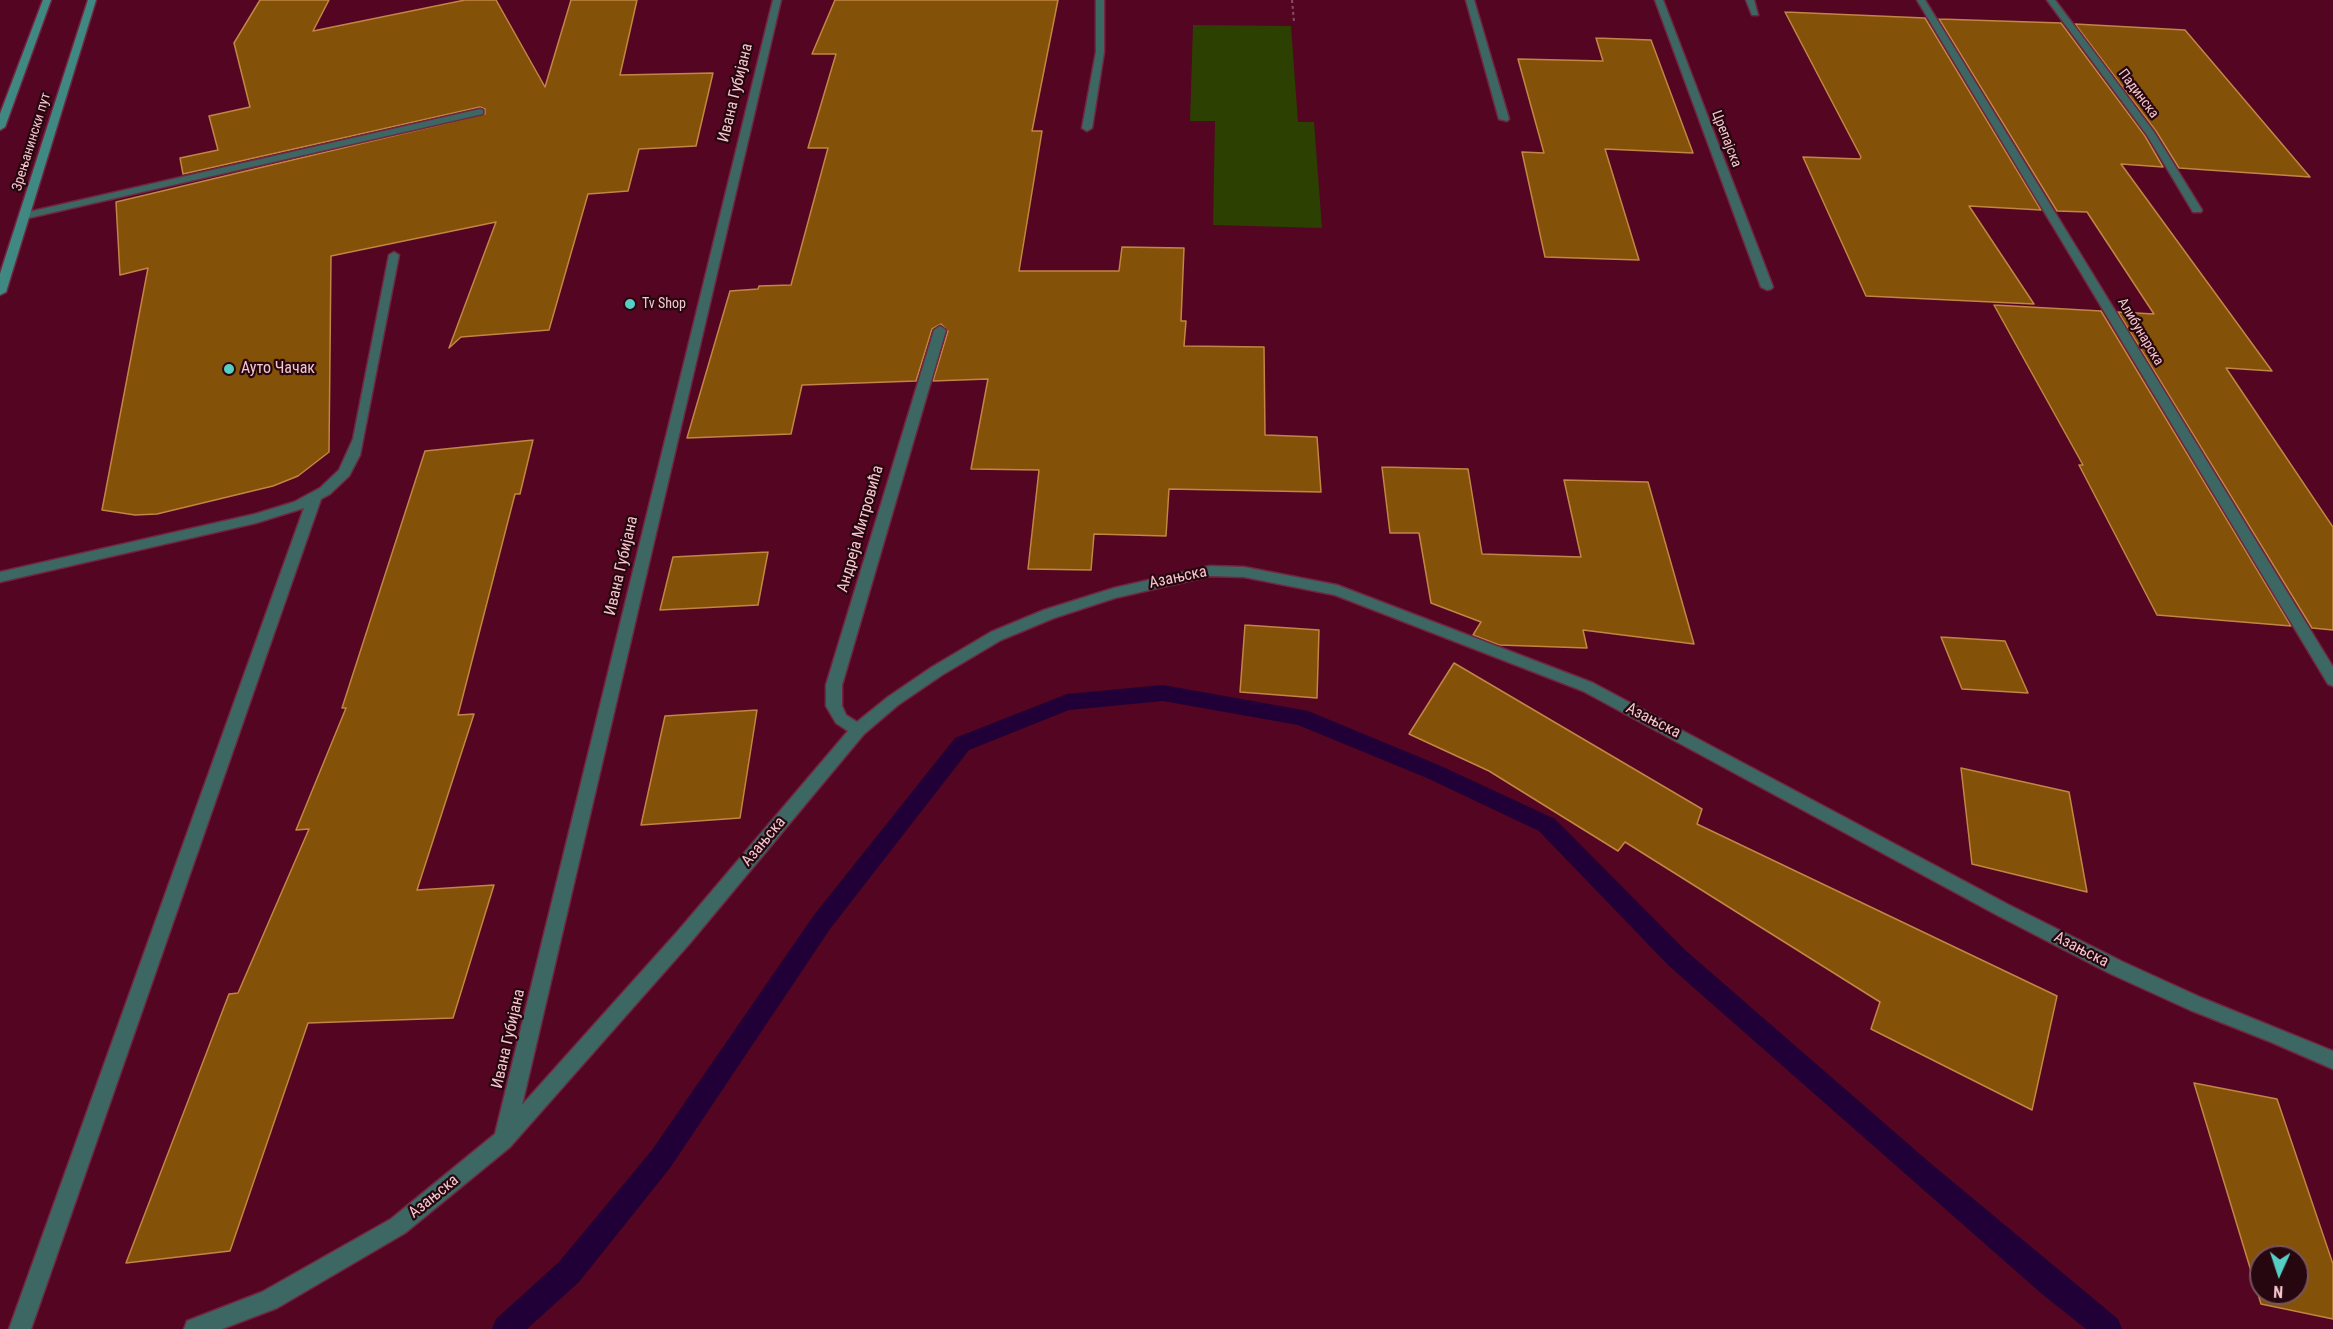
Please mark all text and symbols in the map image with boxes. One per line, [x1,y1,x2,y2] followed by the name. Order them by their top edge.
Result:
[714,42,758,144] street label: Ивана Губијана
[2114,66,2162,122] street label: Падинска
[9,91,55,193] street label: Зрењанински пут
[1708,108,1744,170] street label: Црепајска
[2113,295,2167,369] street label: Алибунарска
[642,296,686,312] place label: Tv Shop
[623,297,637,311] marker: Tv Shop
[241,359,315,379] place label: Ауто Чачак
[222,362,236,376] marker: Ауто Чачак
[834,463,888,595] street label: Андреја Митровића
[601,514,643,618] street label: Ивана Губијана
[1147,563,1209,593] street label: Азањска
[1623,699,1683,743] street label: Азањска
[738,813,790,871] street label: Азањска
[2051,928,2111,972] street label: Азањска
[488,987,530,1091] street label: Ивана Губијана
[405,1171,463,1223] street label: Азањска
[2249,1245,2309,1305] north arrow
[2273,1282,2284,1301] text: N

